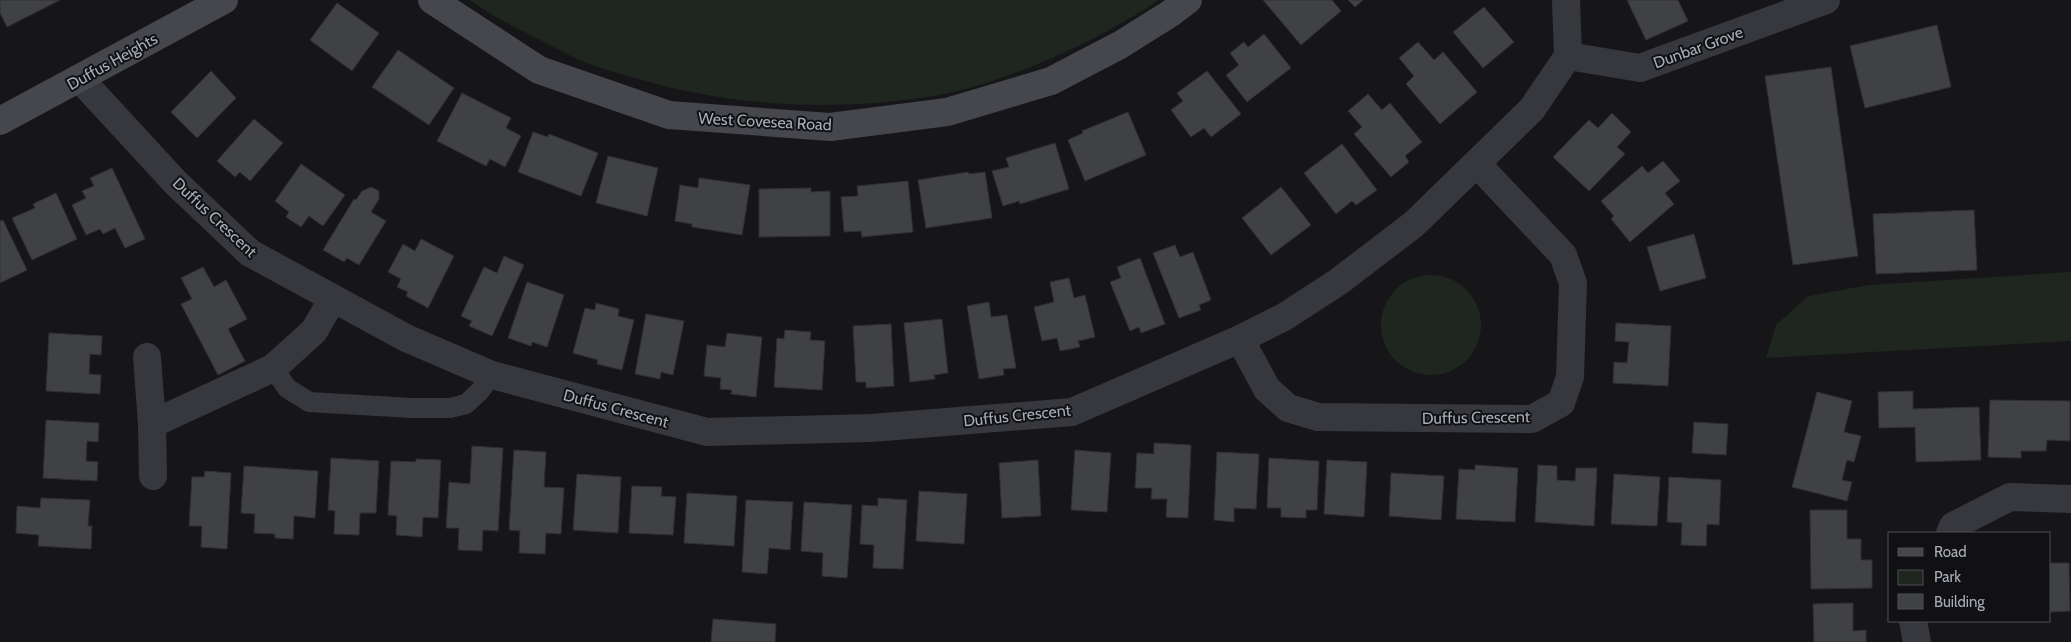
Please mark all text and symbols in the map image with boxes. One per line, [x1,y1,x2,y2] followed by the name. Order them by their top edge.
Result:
[1651,22,1746,73] street label: Dunbar Grove
[64,29,161,94] street label: Duffus Heights
[698,109,832,134] street label: West Covesea Road
[169,174,261,262] street label: Duffus Crescent
[561,385,671,432] street label: Duffus Crescent
[962,400,1072,431] street label: Duffus Crescent
[1422,407,1531,428] street label: Duffus Crescent
[1888,532,2051,622] legend
[1934,543,1967,561] text: Road
[1934,568,1961,586] text: Park
[1934,593,1985,611] text: Building

